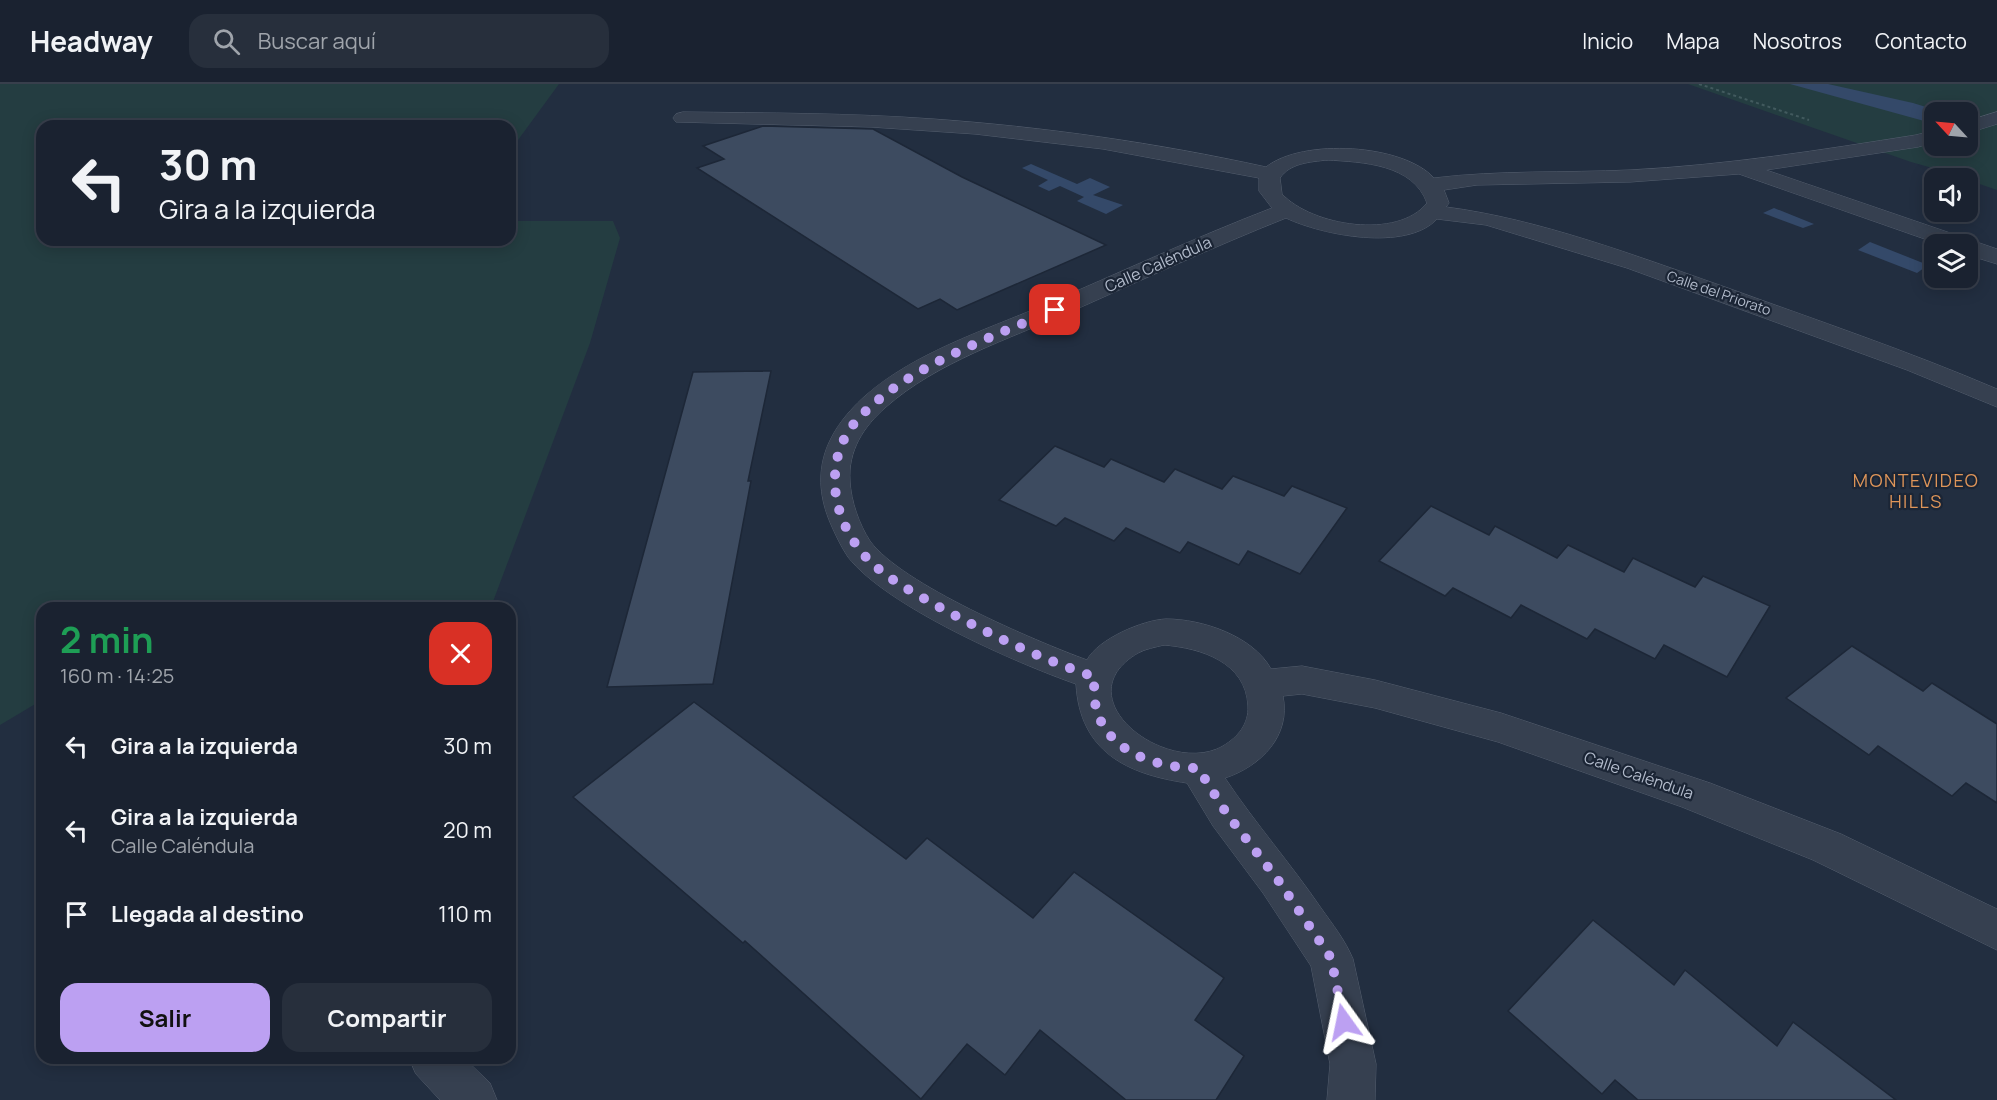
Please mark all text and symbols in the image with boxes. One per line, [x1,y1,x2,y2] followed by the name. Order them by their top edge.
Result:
[189,14,609,68] search box
[30,22,153,60] text: Headway
[210,25,243,58] icon: search
[258,26,376,56] text: Buscar aquí
[1582,27,1633,55] text: Inicio
[1666,27,1720,55] text: Mapa
[1753,27,1842,55] text: Nosotros
[1875,27,1967,55] text: Contacto
[1924,102,1978,156] north arrow
[1924,102,1978,288] map controls
[159,135,257,193] text: 30 m
[60,144,138,222] icon: left
[1924,168,1978,222] button: sound
[159,190,375,227] text: Gira a la izquierda
[1101,231,1215,297] street label: Calle Caléndula
[1924,234,1978,288] button: layers
[1665,266,1774,319] street label: Calle del Priorato
[1029,284,1080,335] pin
[1038,293,1071,326] icon: arrive
[1853,468,1979,513] district label: MONTEVIDEO HILLS
[60,615,154,664] text: 2 min
[429,622,492,685] button: close
[60,662,174,689] text: 160 m · 14:25
[60,730,93,763] icon: left
[111,731,298,761] text: Gira a la izquierda
[443,731,492,761] text: 30 m
[1581,746,1697,804] street label: Calle Caléndula
[111,802,298,832] text: Gira a la izquierda
[60,814,93,847] icon: left
[443,815,492,845] text: 20 m
[111,832,254,859] text: Calle Caléndula
[60,898,93,931] icon: arrive
[111,899,304,929] text: Llegada al destino
[438,899,492,929] text: 110 m
[60,983,270,1052] button: Salir
[282,983,492,1052] button: Compartir
[1312,990,1376,1054] position arrow

